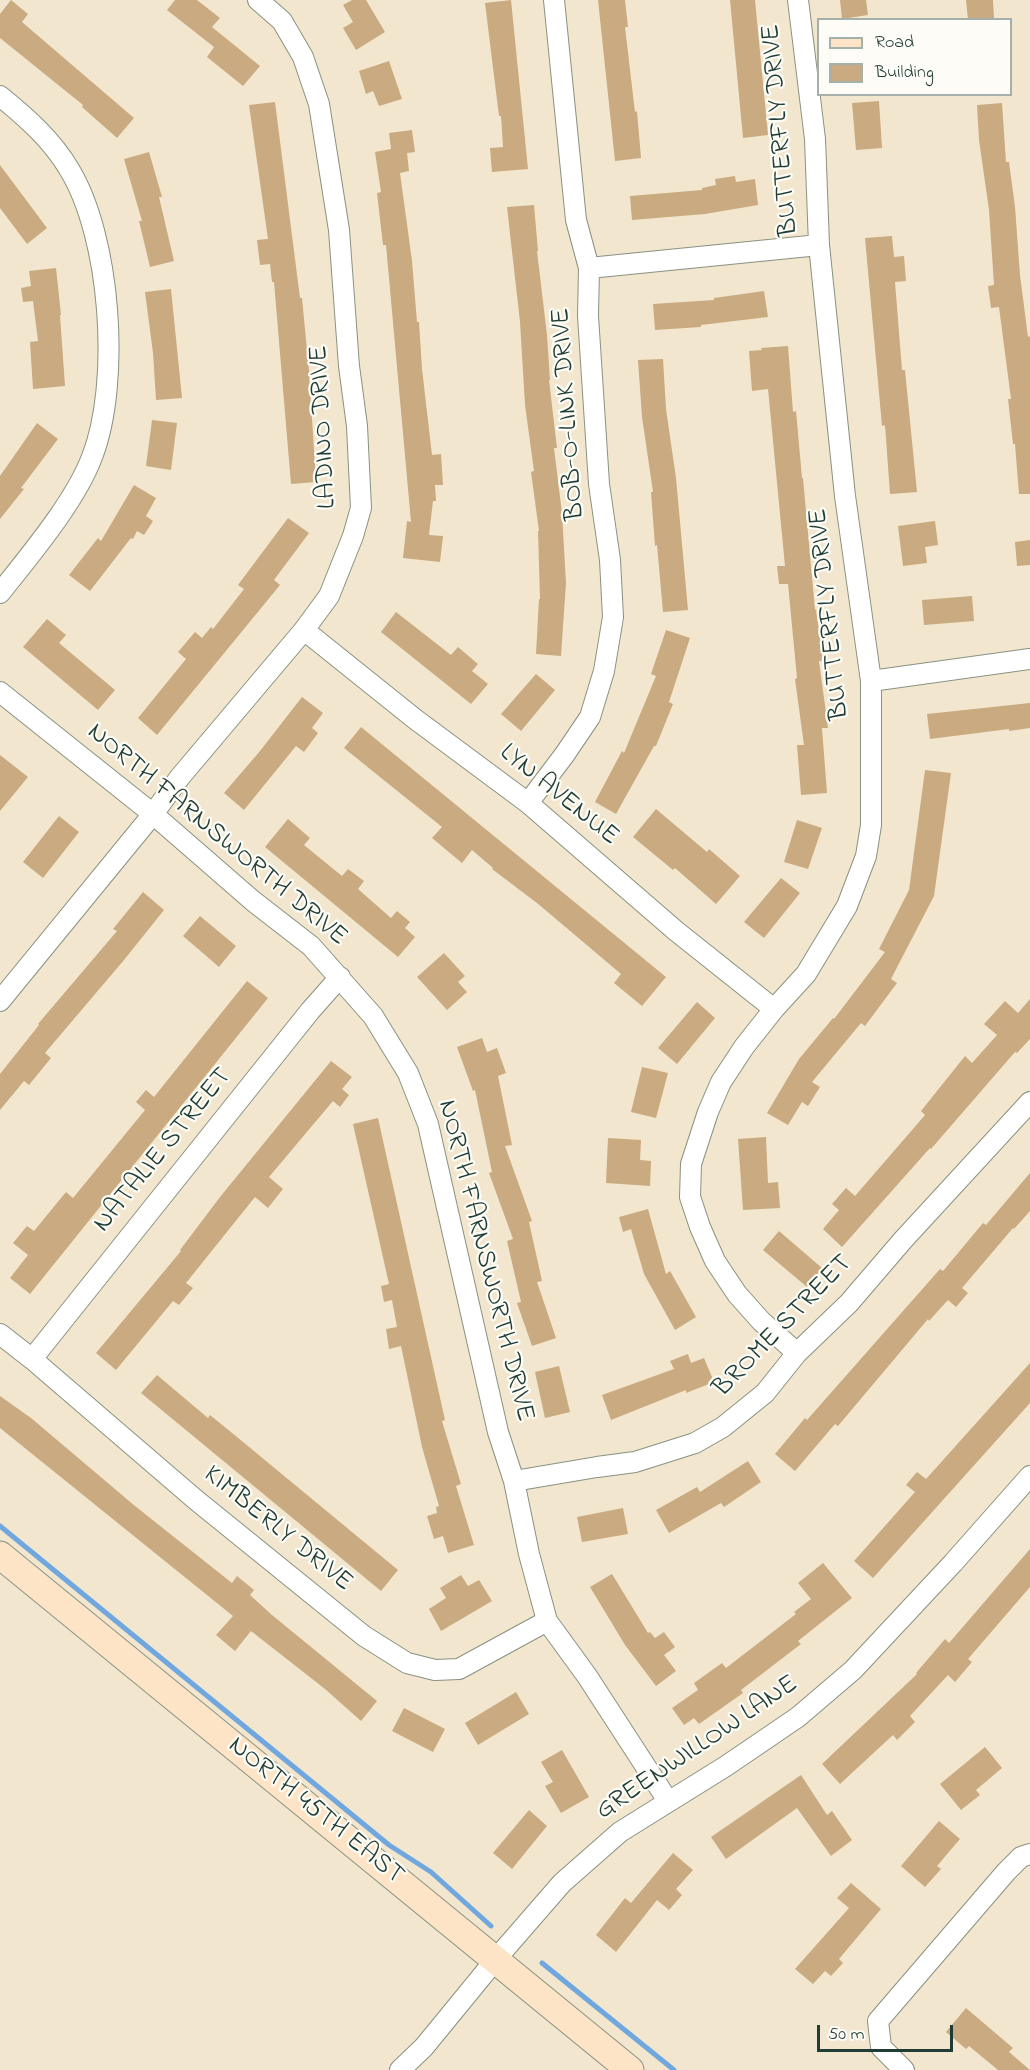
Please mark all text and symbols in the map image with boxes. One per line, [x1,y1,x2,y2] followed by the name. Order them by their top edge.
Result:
[817,18,1012,96] legend
[757,23,807,237] street label: BUTTERFLY DRIVE
[875,30,914,56] text: Road
[875,60,934,86] text: Building
[546,307,594,521] street label: BOB-O-LINK DRIVE
[305,344,345,510] street label: LADINO DRIVE
[804,507,858,721] street label: BUTTERFLY DRIVE
[79,717,353,955] street label: NORTH FARNSWORTH DRIVE
[492,738,624,854] street label: LYN AVENUE
[88,1062,240,1240] street label: NATALIE STREET
[428,1097,540,1425] street label: NORTH FARNSWORTH DRIVE
[708,1249,860,1405] street label: BROME STREET
[196,1460,358,1600] street label: KIMBERLY DRIVE
[591,1669,805,1829] street label: GREENWILLOW LANE
[220,1731,410,1893] street label: NORTH 45TH EAST
[820,2013,956,2051] scale bar
[828,2022,865,2048] text: 50 m

